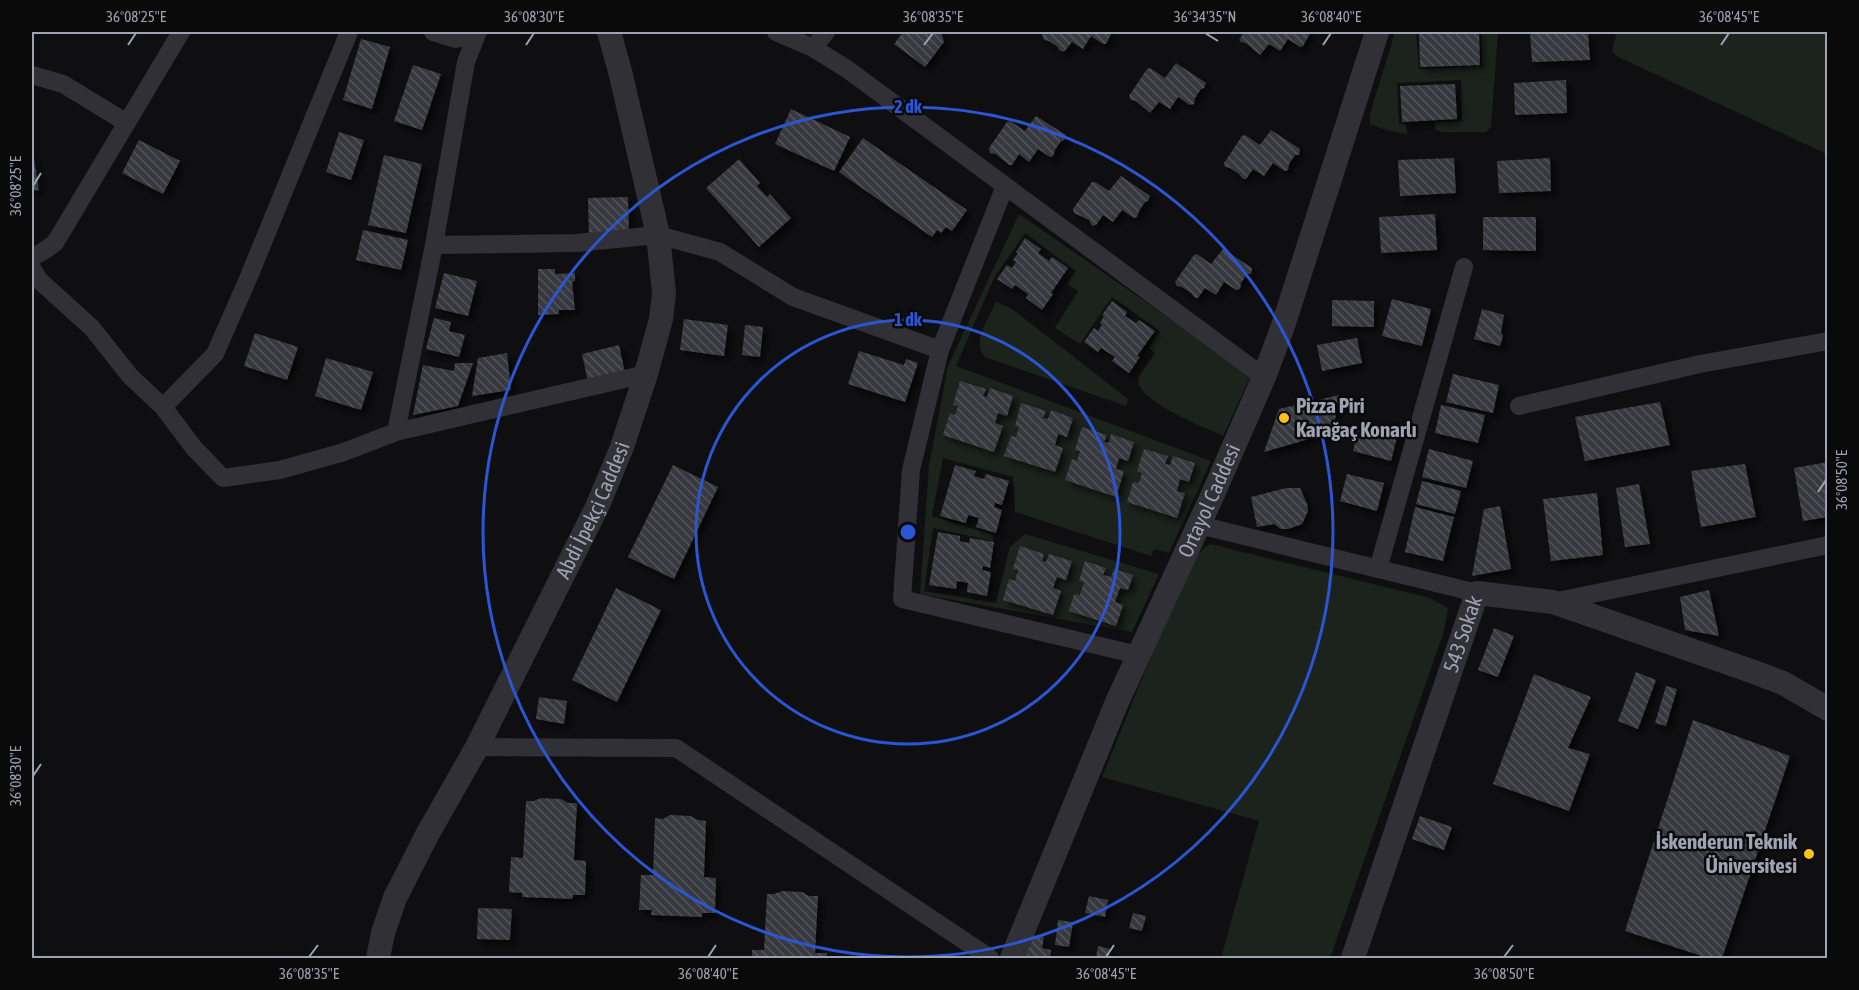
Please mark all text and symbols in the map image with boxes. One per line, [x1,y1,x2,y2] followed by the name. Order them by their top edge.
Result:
[106,8,167,25] text: 36°08'25"E
[504,8,565,25] text: 36°08'30"E
[903,8,964,25] text: 36°08'35"E
[1174,8,1236,25] text: 36°34'35"N
[1301,8,1362,25] text: 36°08'40"E
[1699,8,1760,25] text: 36°08'45"E
[894,96,923,117] text: 2 dk
[7,155,24,216] text: 36°08'25"E
[894,309,923,330] text: 1 dk
[1296,393,1416,441] place label: Pizza Piri Karağaç Konarlı
[1277,411,1291,425] marker: Pizza Piri Karağaç Konarlı
[550,439,634,582] street label: Abdi İpekçi Caddesi
[1172,440,1244,561] street label: Ortayol Caddesi
[1833,449,1850,510] text: 36°08'50"E
[898,522,918,542] centre of rings
[1438,592,1486,675] street label: 543 Sokak
[7,745,24,806] text: 36°08'30"E
[1656,829,1798,877] place label: İskenderun Teknik Üniversitesi
[1802,847,1816,861] marker: İskenderun Teknik Üniversitesi
[279,965,340,982] text: 36°08'35"E
[678,965,739,982] text: 36°08'40"E
[1076,965,1137,982] text: 36°08'45"E
[1474,965,1535,982] text: 36°08'50"E

